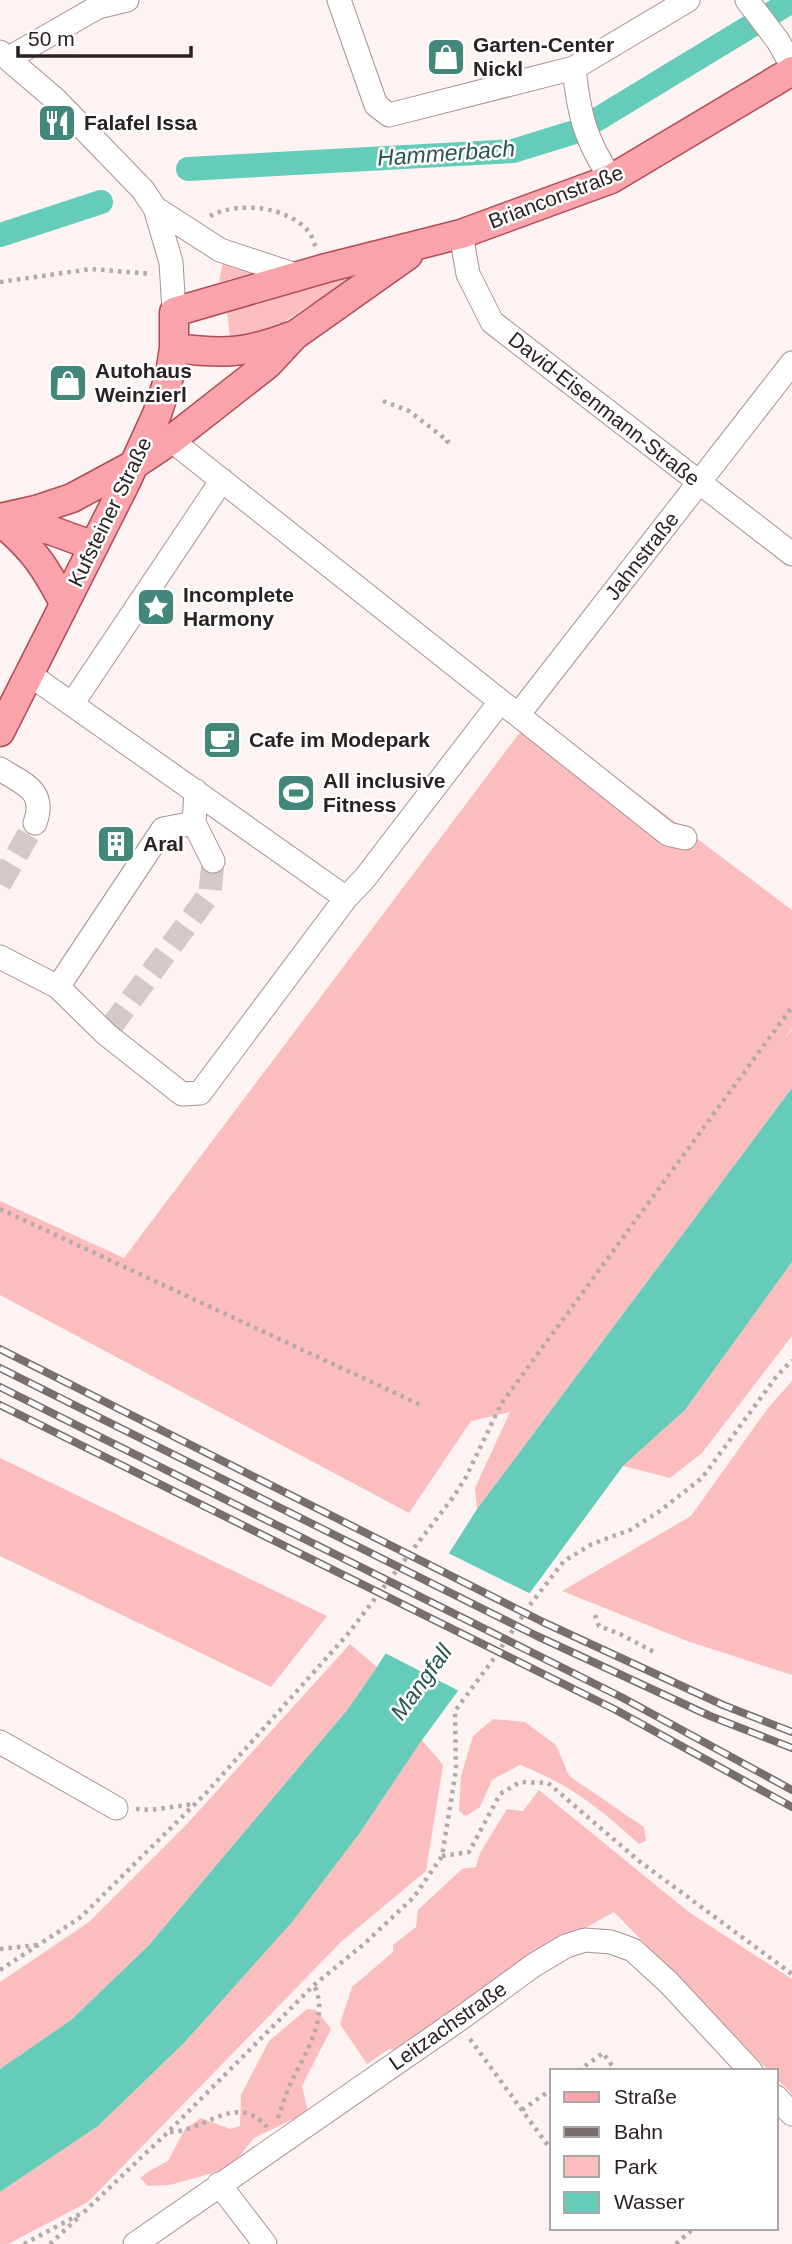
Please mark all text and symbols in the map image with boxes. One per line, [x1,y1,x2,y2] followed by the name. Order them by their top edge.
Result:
[18,14,191,58] scale bar
[28,27,75,50] text: 50 m
[473,33,614,80] place label: Garten-Center Nickl
[425,36,467,78] shop icon: Garten-Center Nickl
[36,102,78,144] restaurant icon: Falafel Issa
[84,111,198,134] place label: Falafel Issa
[376,135,516,171] water label: Hammerbach
[485,160,626,233] street label: Brianconstraße
[504,327,704,490] street label: David-Eisenmann-Straße
[95,359,192,406] place label: Autohaus Weinzierl
[47,362,89,404] shop icon: Autohaus Weinzierl
[63,433,156,590] street label: Kufsteiner Straße
[600,507,683,604] street label: Jahnstraße
[183,583,294,630] place label: Incomplete Harmony
[135,586,177,628] place icon: Incomplete Harmony
[201,719,243,761] cafe icon: Cafe im Modepark
[249,728,430,751] place label: Cafe im Modepark
[323,769,446,816] place label: All inclusive Fitness
[275,772,317,814] sports icon: All inclusive Fitness
[95,823,137,865] building icon: Aral
[143,832,184,855] place label: Aral
[385,1638,458,1725] water label: Mangfall
[385,1977,511,2075] street label: Leitzachstraße
[550,2069,778,2230] legend
[614,2085,677,2108] text: Straße
[614,2120,663,2143] text: Bahn
[614,2155,658,2178] text: Park
[614,2190,684,2213] text: Wasser

